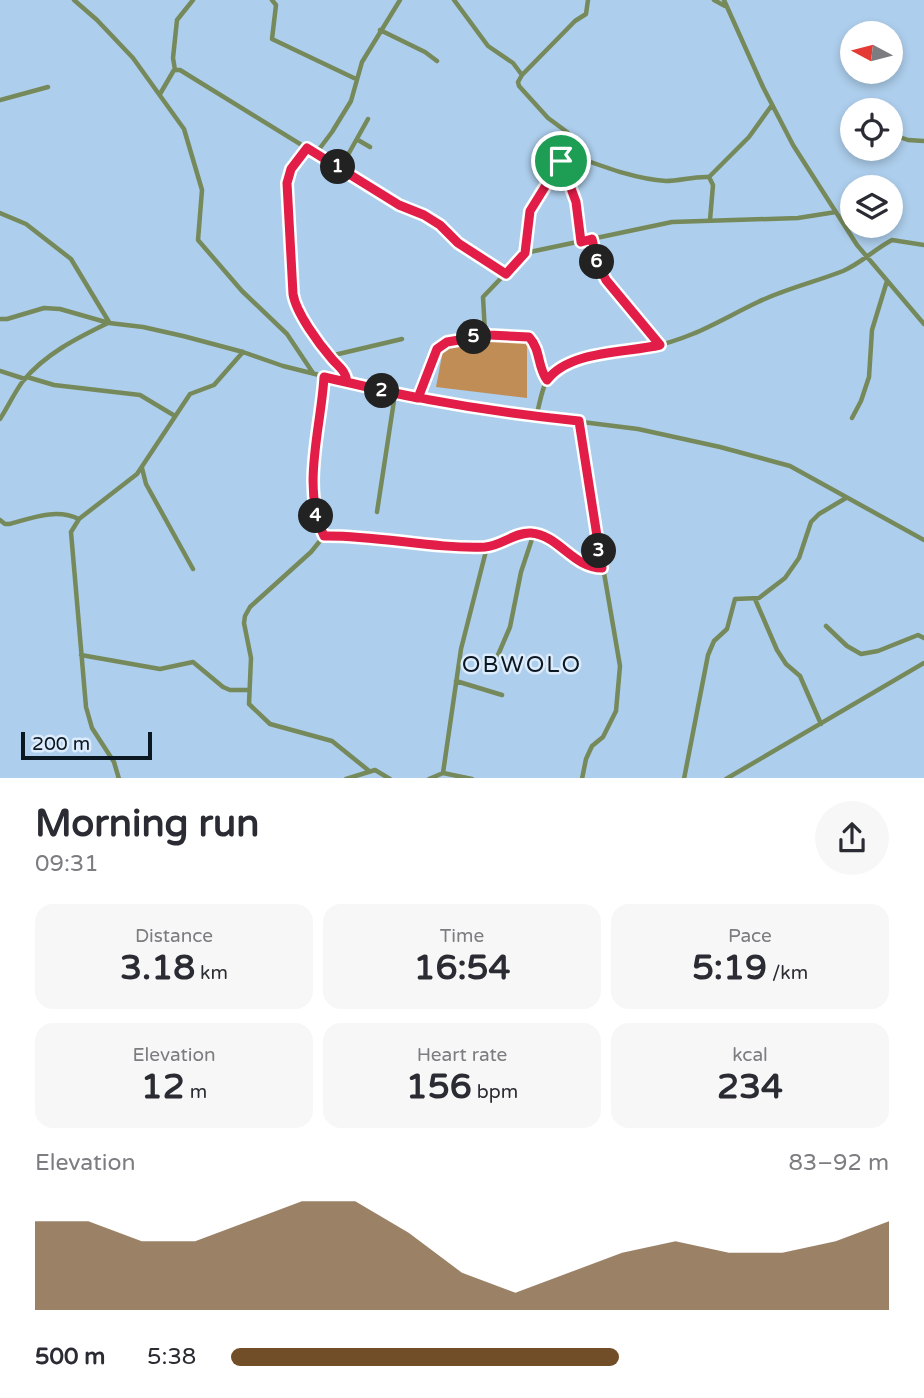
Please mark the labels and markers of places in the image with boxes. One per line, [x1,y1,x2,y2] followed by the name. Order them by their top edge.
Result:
[531,131,591,191] pin
[320,150,356,184] pin: 1
[580,244,614,280] pin: 6
[456,320,491,354] pin: 5
[364,374,400,408] pin: 2
[298,498,334,534] pin: 4
[582,534,616,568] pin: 3

